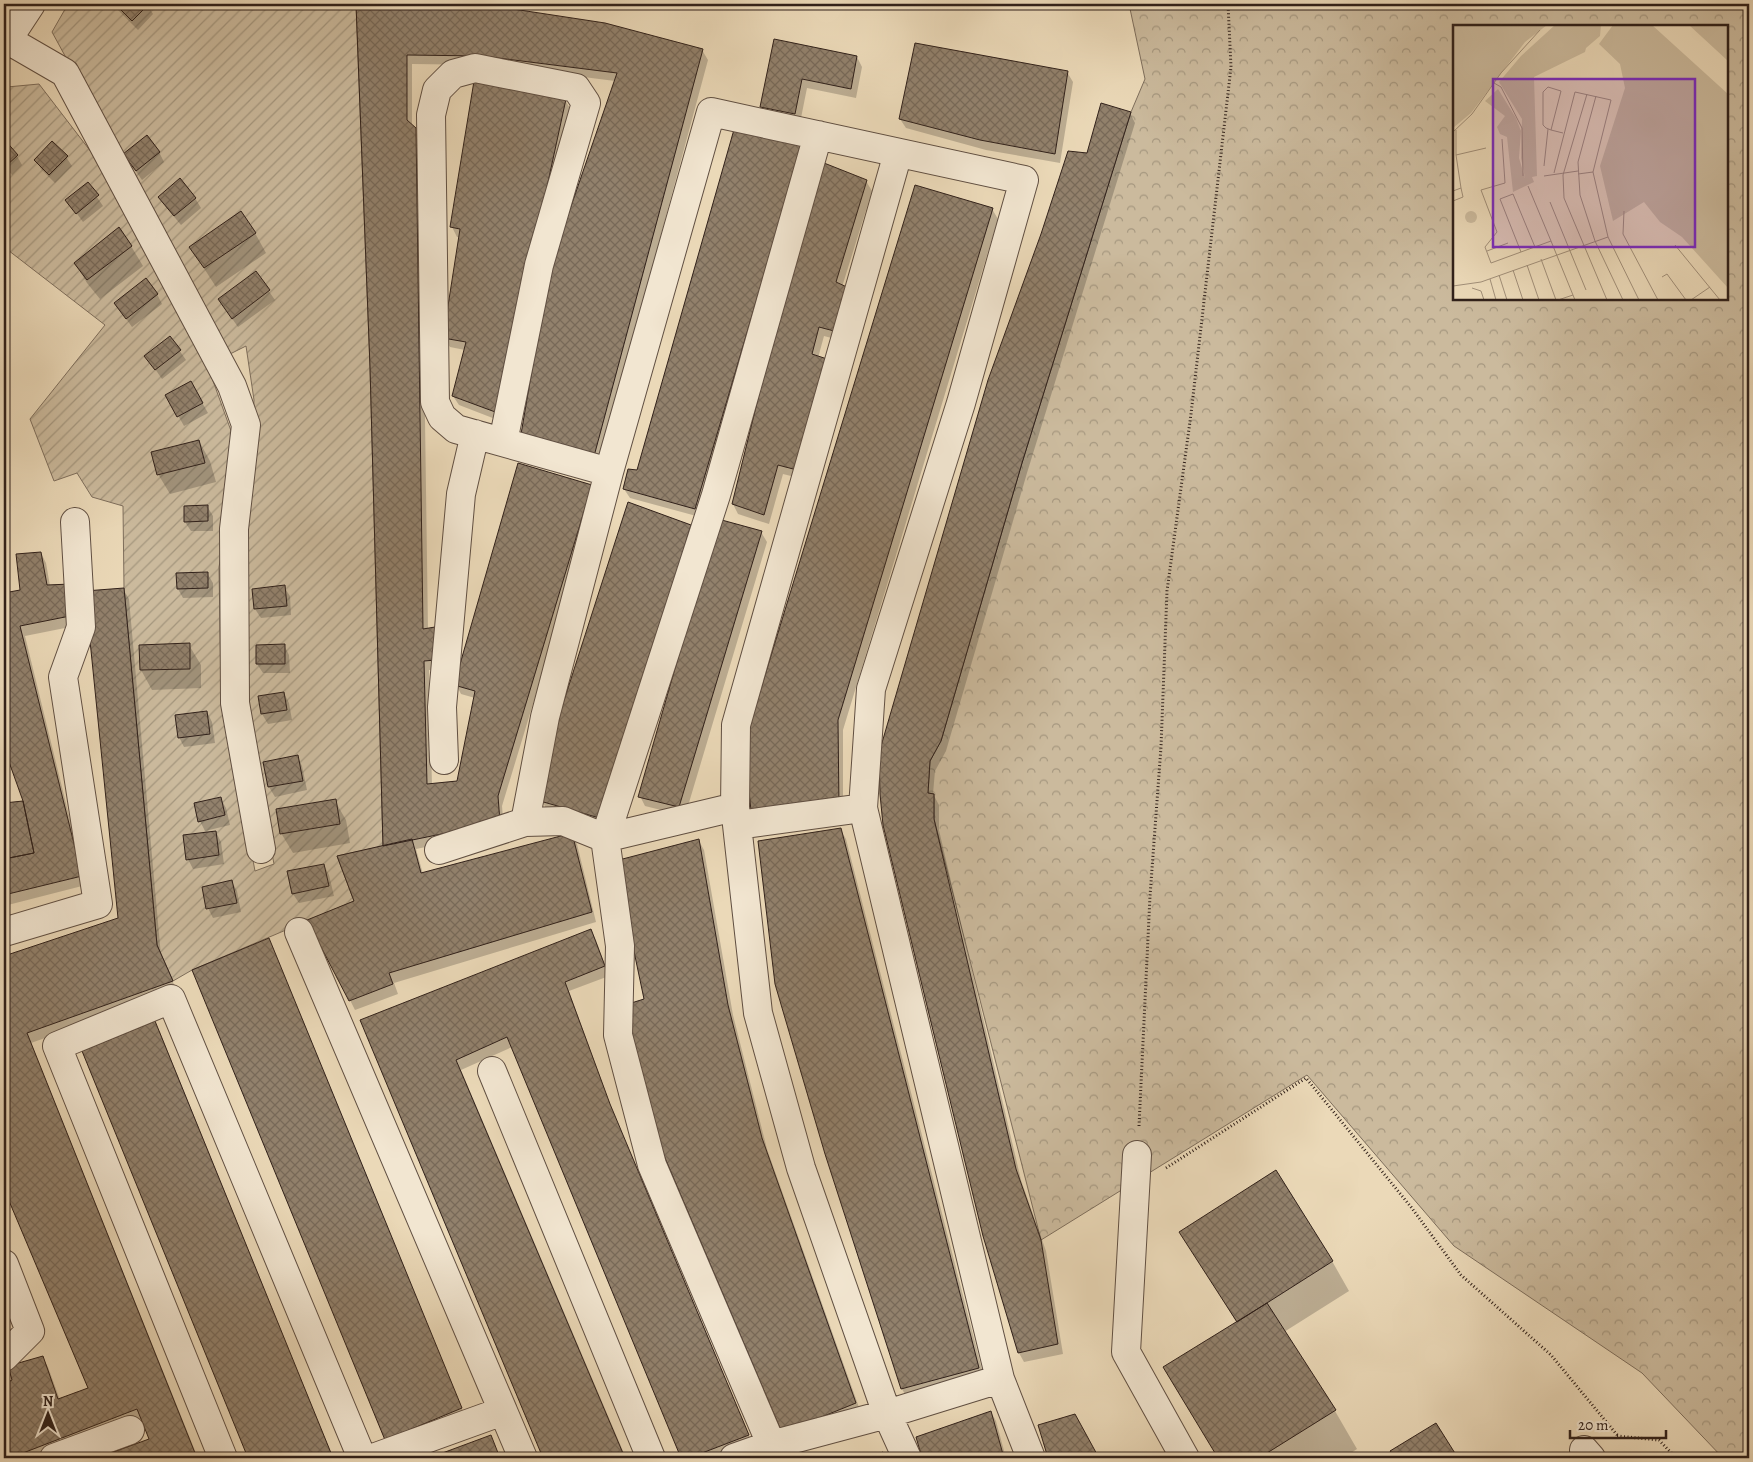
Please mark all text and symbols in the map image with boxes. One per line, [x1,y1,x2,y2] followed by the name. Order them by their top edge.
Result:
[1453,25,1728,300] inset map
[22,1390,72,1440] north arrow
[43,1392,53,1411] text: N
[1570,1407,1667,1439] scale bar
[1578,1415,1609,1435] text: 20 m

